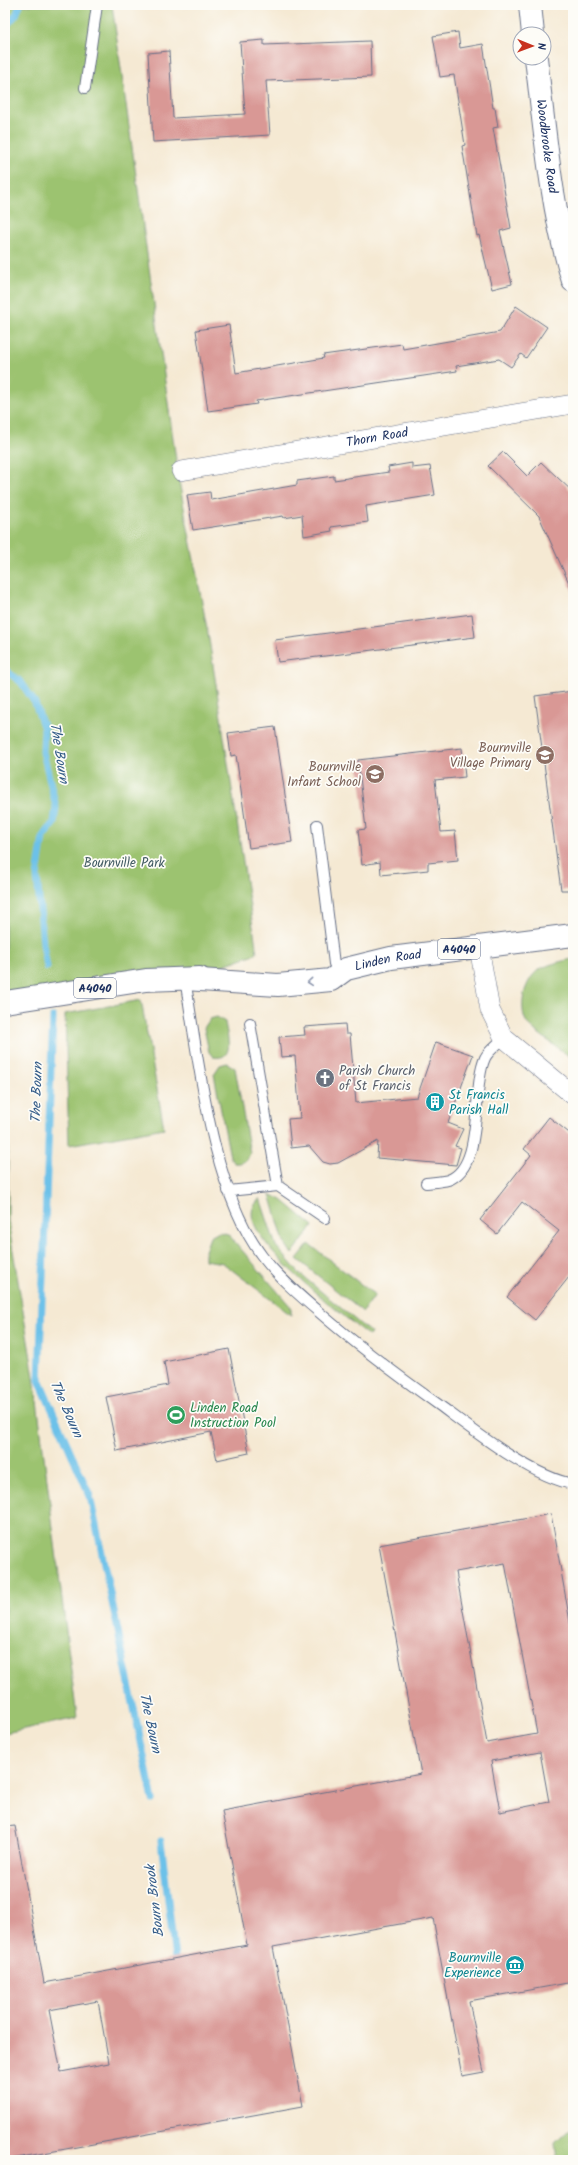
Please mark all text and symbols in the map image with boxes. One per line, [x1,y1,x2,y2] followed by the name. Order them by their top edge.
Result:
[512,26,552,66] north arrow
[532,43,550,50] text: N
[530,98,564,195] street label: Woodbrooke Road
[345,422,410,453] street label: Thorn Road
[43,721,75,786] water label: The Bourn
[450,738,532,774] place label: Bournville Village Primary
[534,744,556,766] school or university icon: Bournville Village Primary
[287,757,361,793] place label: Bournville Infant School
[364,763,386,785] school or university icon: Bournville Infant School
[83,853,166,874] park label: Bournville Park
[438,939,480,959] road number: A4040
[352,944,423,977] street label: Linden Road
[307,977,313,986] one-way arrow
[74,978,116,998] road number: A4040
[25,1061,49,1124] water label: The Bourn
[339,1061,415,1097] place label: Parish Church of St Francis
[314,1067,336,1089] church icon: Parish Church of St Francis
[449,1085,508,1121] place label: St Francis Parish Hall
[424,1091,446,1113] building icon: St Francis Parish Hall
[44,1377,89,1443] water label: The Bourn
[190,1398,276,1434] place label: Linden Road Instruction Pool
[165,1404,187,1426] sports icon: Linden Road Instruction Pool
[133,1691,167,1757] water label: The Bourn
[139,1861,170,1938] water label: Bourn Brook
[444,1948,501,1984] place label: Bournville Experience
[504,1954,526,1976] museum icon: Bournville Experience

